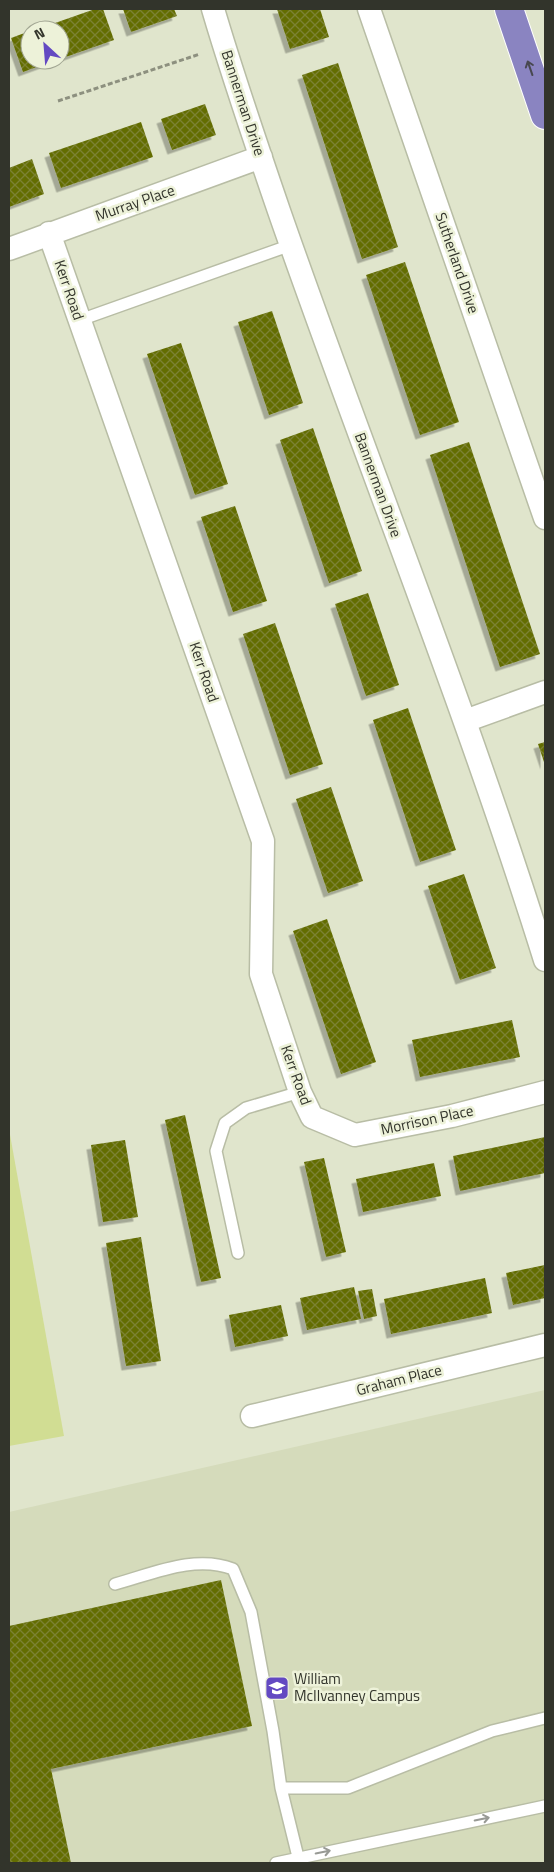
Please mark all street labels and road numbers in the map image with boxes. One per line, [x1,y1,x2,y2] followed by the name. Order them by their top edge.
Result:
[216,47,271,159] street label: Bannerman Drive
[92,178,178,227] street label: Murray Place
[429,209,485,316] street label: Sutherland Drive
[48,257,90,323] street label: Kerr Road
[349,429,408,540] street label: Bannerman Drive
[183,639,225,705] street label: Kerr Road
[275,1042,318,1108] street label: Kerr Road
[378,1098,475,1141] street label: Morrison Place
[354,1358,444,1401] street label: Graham Place

